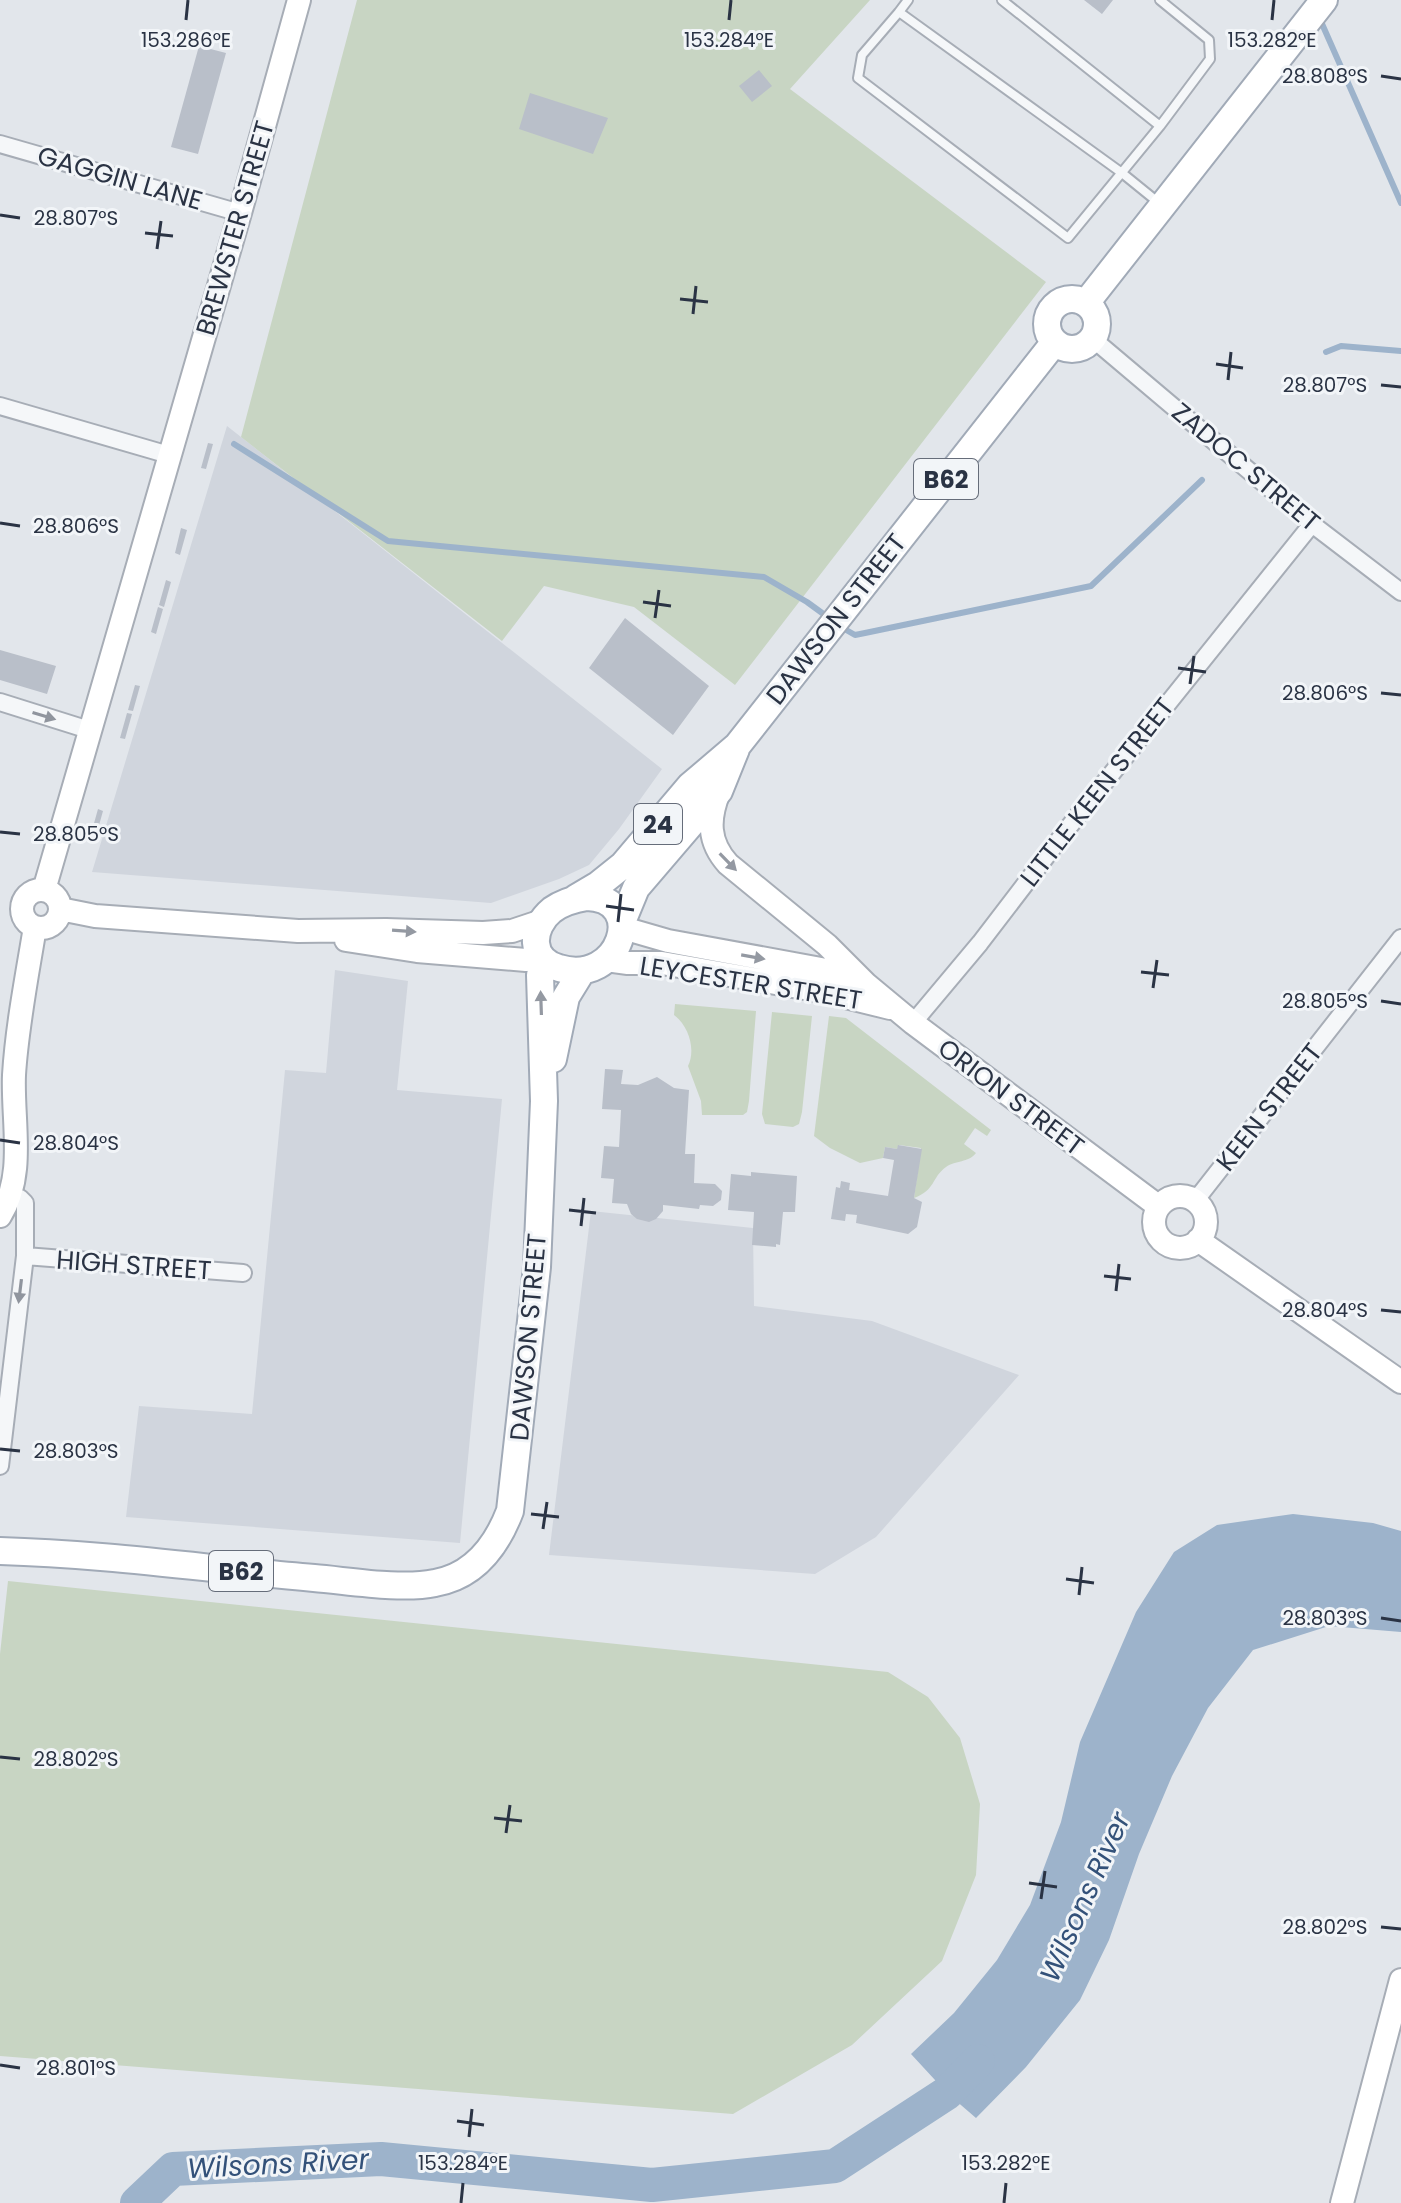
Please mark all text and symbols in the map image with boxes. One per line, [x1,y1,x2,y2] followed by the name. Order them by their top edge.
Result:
[141,26,231,54] text: 153.286°E
[684,26,774,54] text: 153.284°E
[1227,26,1317,54] text: 153.282°E
[1282,62,1368,90] text: 28.808°S
[187,116,283,340] street label: BREWSTER STREET
[33,137,207,219] street label: GAGGIN LANE
[34,204,118,232] text: 28.807°S
[1283,371,1367,399] text: 28.807°S
[1164,394,1328,540] street label: ZADOC STREET
[914,459,978,499] road number: B62
[33,512,119,540] text: 28.806°S
[758,526,914,712] street label: DAWSON STREET
[1282,679,1368,707] text: 28.806°S
[1012,690,1182,894] street label: LITTLE KEEN STREET
[33,710,57,723] one-way arrow
[634,804,682,844] road number: 24
[33,820,119,848] text: 28.805°S
[718,852,736,871] one-way arrow
[392,925,417,938] one-way arrow
[637,948,865,1018] street label: LEYCESTER STREET
[741,951,766,963] one-way arrow
[1282,987,1368,1015] text: 28.805°S
[535,990,548,1015] one-way arrow
[931,1030,1091,1164] street label: ORION STREET
[1208,1035,1330,1179] street label: KEEN STREET
[33,1129,119,1157] text: 28.804°S
[501,1232,555,1442] street label: DAWSON STREET
[55,1242,213,1288] street label: HIGH STREET
[14,1279,27,1304] one-way arrow
[1282,1296,1368,1324] text: 28.804°S
[33,1437,119,1465] text: 28.803°S
[209,1551,273,1591] road number: B62
[1282,1604,1368,1632] text: 28.803°S
[34,1745,118,1773] text: 28.802°S
[1030,1805,1140,1988] water label: Wilsons River
[1283,1913,1367,1941] text: 28.802°S
[36,2054,116,2082] text: 28.801°S
[186,2140,370,2188] water label: Wilsons River
[418,2149,508,2177] text: 153.284°E
[961,2149,1051,2177] text: 153.282°E

